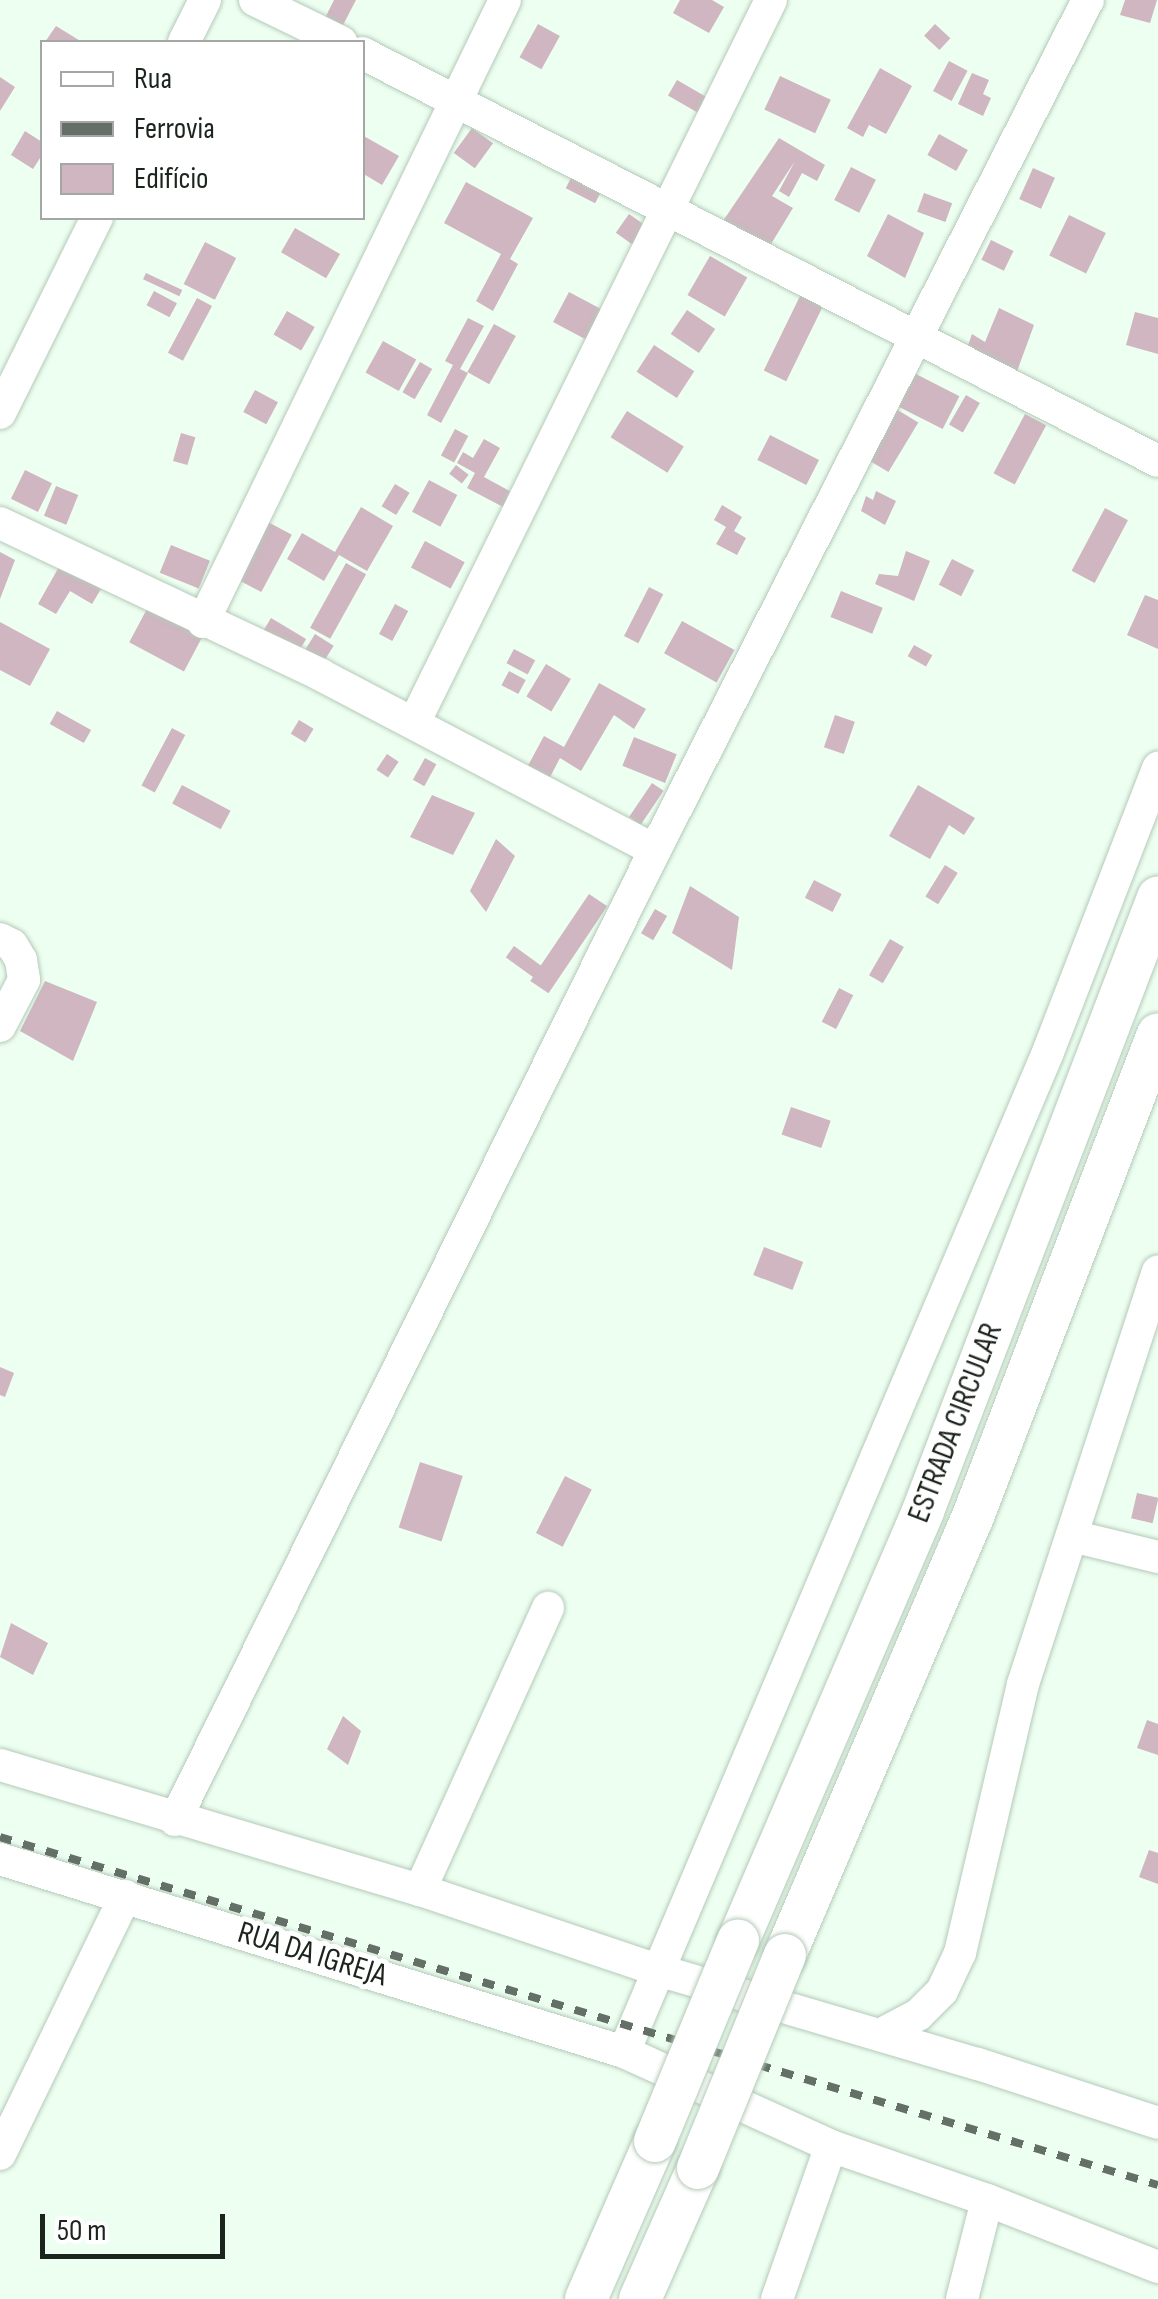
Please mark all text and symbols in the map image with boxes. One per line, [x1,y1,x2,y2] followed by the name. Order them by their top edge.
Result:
[40,40,365,220] legend
[134,61,172,97] text: Rua
[134,111,215,147] text: Ferrovia
[134,161,209,197] text: Edifício
[900,1318,1012,1528] street label: ESTRADA CIRCULAR
[233,1914,391,1996] street label: RUA DA IGREJA
[45,2194,230,2256] scale bar
[57,2213,106,2249] text: 50 m

